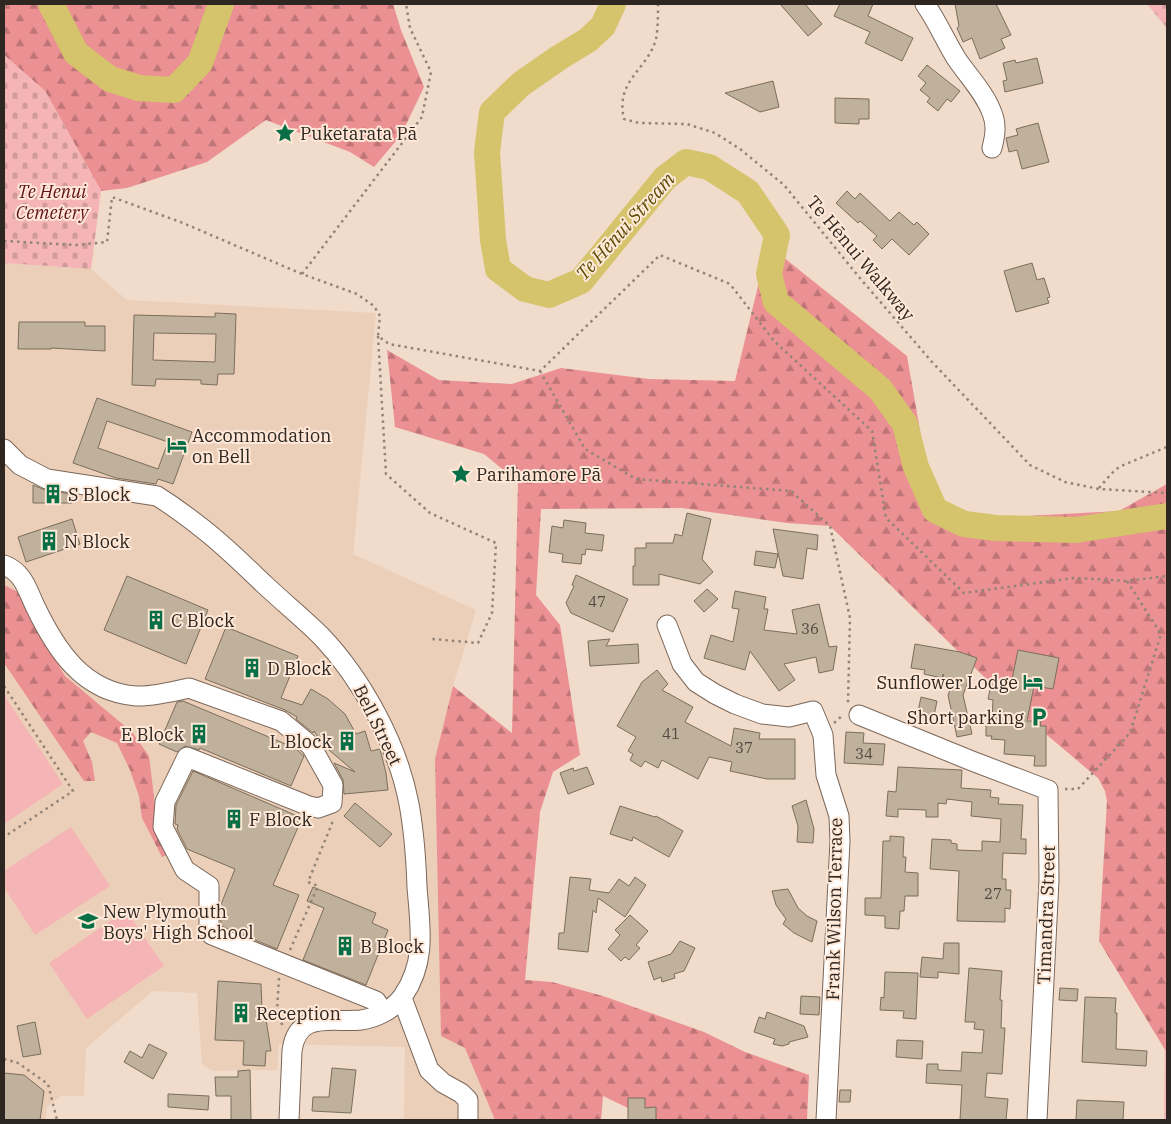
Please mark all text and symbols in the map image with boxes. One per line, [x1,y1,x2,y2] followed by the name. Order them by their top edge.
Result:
[274,122,296,144] place icon: Puketarata Pā
[300,122,417,145] place label: Puketarata Pā
[570,167,680,285] water label: Te Hēnui Stream
[16,180,90,224] park label: Te Henui Cemetery
[802,191,920,326] street label: Te Hēnui Walkway
[192,424,332,468] place label: Accommodation on Bell
[166,434,188,456] hotel icon: Accommodation on Bell
[450,463,472,485] place icon: Parihamore Pā
[476,463,602,486] place label: Parihamore Pā
[42,483,64,505] building icon: S Block
[68,483,131,506] place label: S Block
[38,530,60,552] building icon: N Block
[64,530,130,553] place label: N Block
[588,592,606,611] house number: 47
[145,609,167,631] building icon: C Block
[171,609,235,632] place label: C Block
[801,619,819,638] house number: 36
[241,657,263,679] building icon: D Block
[267,657,332,680] place label: D Block
[876,671,1018,694] place label: Sunflower Lodge
[1022,671,1044,693] hotel icon: Sunflower Lodge
[349,681,407,769] street label: Bell Street
[907,706,1024,729] place label: Short parking
[1028,706,1050,728] parking icon: Short parking
[121,723,184,746] place label: E Block
[188,723,210,745] building icon: E Block
[662,724,680,743] house number: 41
[270,730,332,753] place label: L Block
[336,730,358,752] building icon: L Block
[735,738,753,757] house number: 37
[855,744,873,763] house number: 34
[223,808,245,830] building icon: F Block
[249,808,313,831] place label: F Block
[821,817,847,1001] street label: Frank Wilson Terrace
[1032,845,1060,985] street label: Timandra Street
[984,884,1002,903] house number: 27
[103,900,254,944] place label: New Plymouth Boys' High School
[77,910,99,932] school or university icon: New Plymouth Boys' High School
[334,935,356,957] building icon: B Block
[360,935,424,958] place label: B Block
[230,1002,252,1024] building icon: Reception
[256,1002,341,1025] place label: Reception

